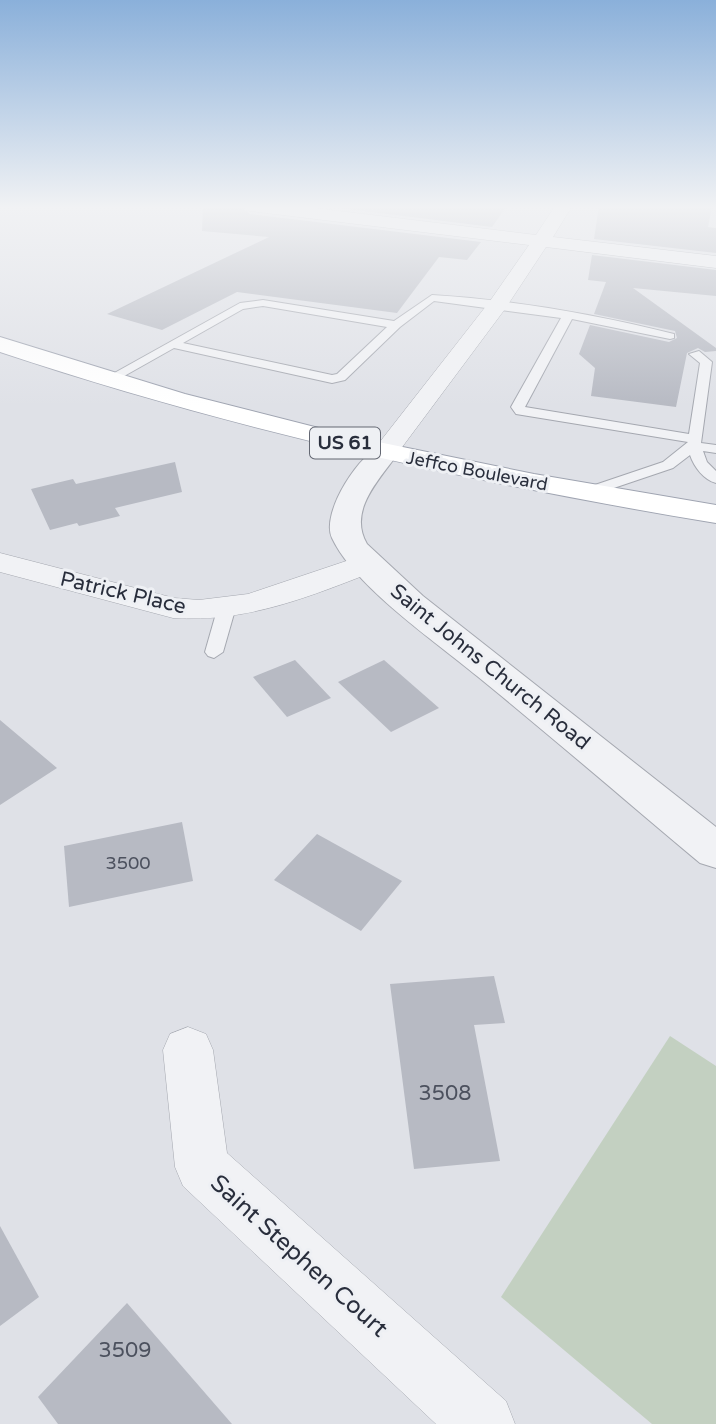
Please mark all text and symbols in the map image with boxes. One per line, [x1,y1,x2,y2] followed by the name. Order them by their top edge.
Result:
[310,428,380,458] road number: US 61
[404,447,550,495] street label: Jeffco Boulevard
[58,566,189,620] street label: Patrick Place
[385,579,595,755] street label: Saint Johns Church Road
[105,852,151,874] house number: 3500
[419,1081,471,1106] house number: 3508
[204,1169,394,1343] street label: Saint Stephen Court
[99,1338,151,1363] house number: 3509

